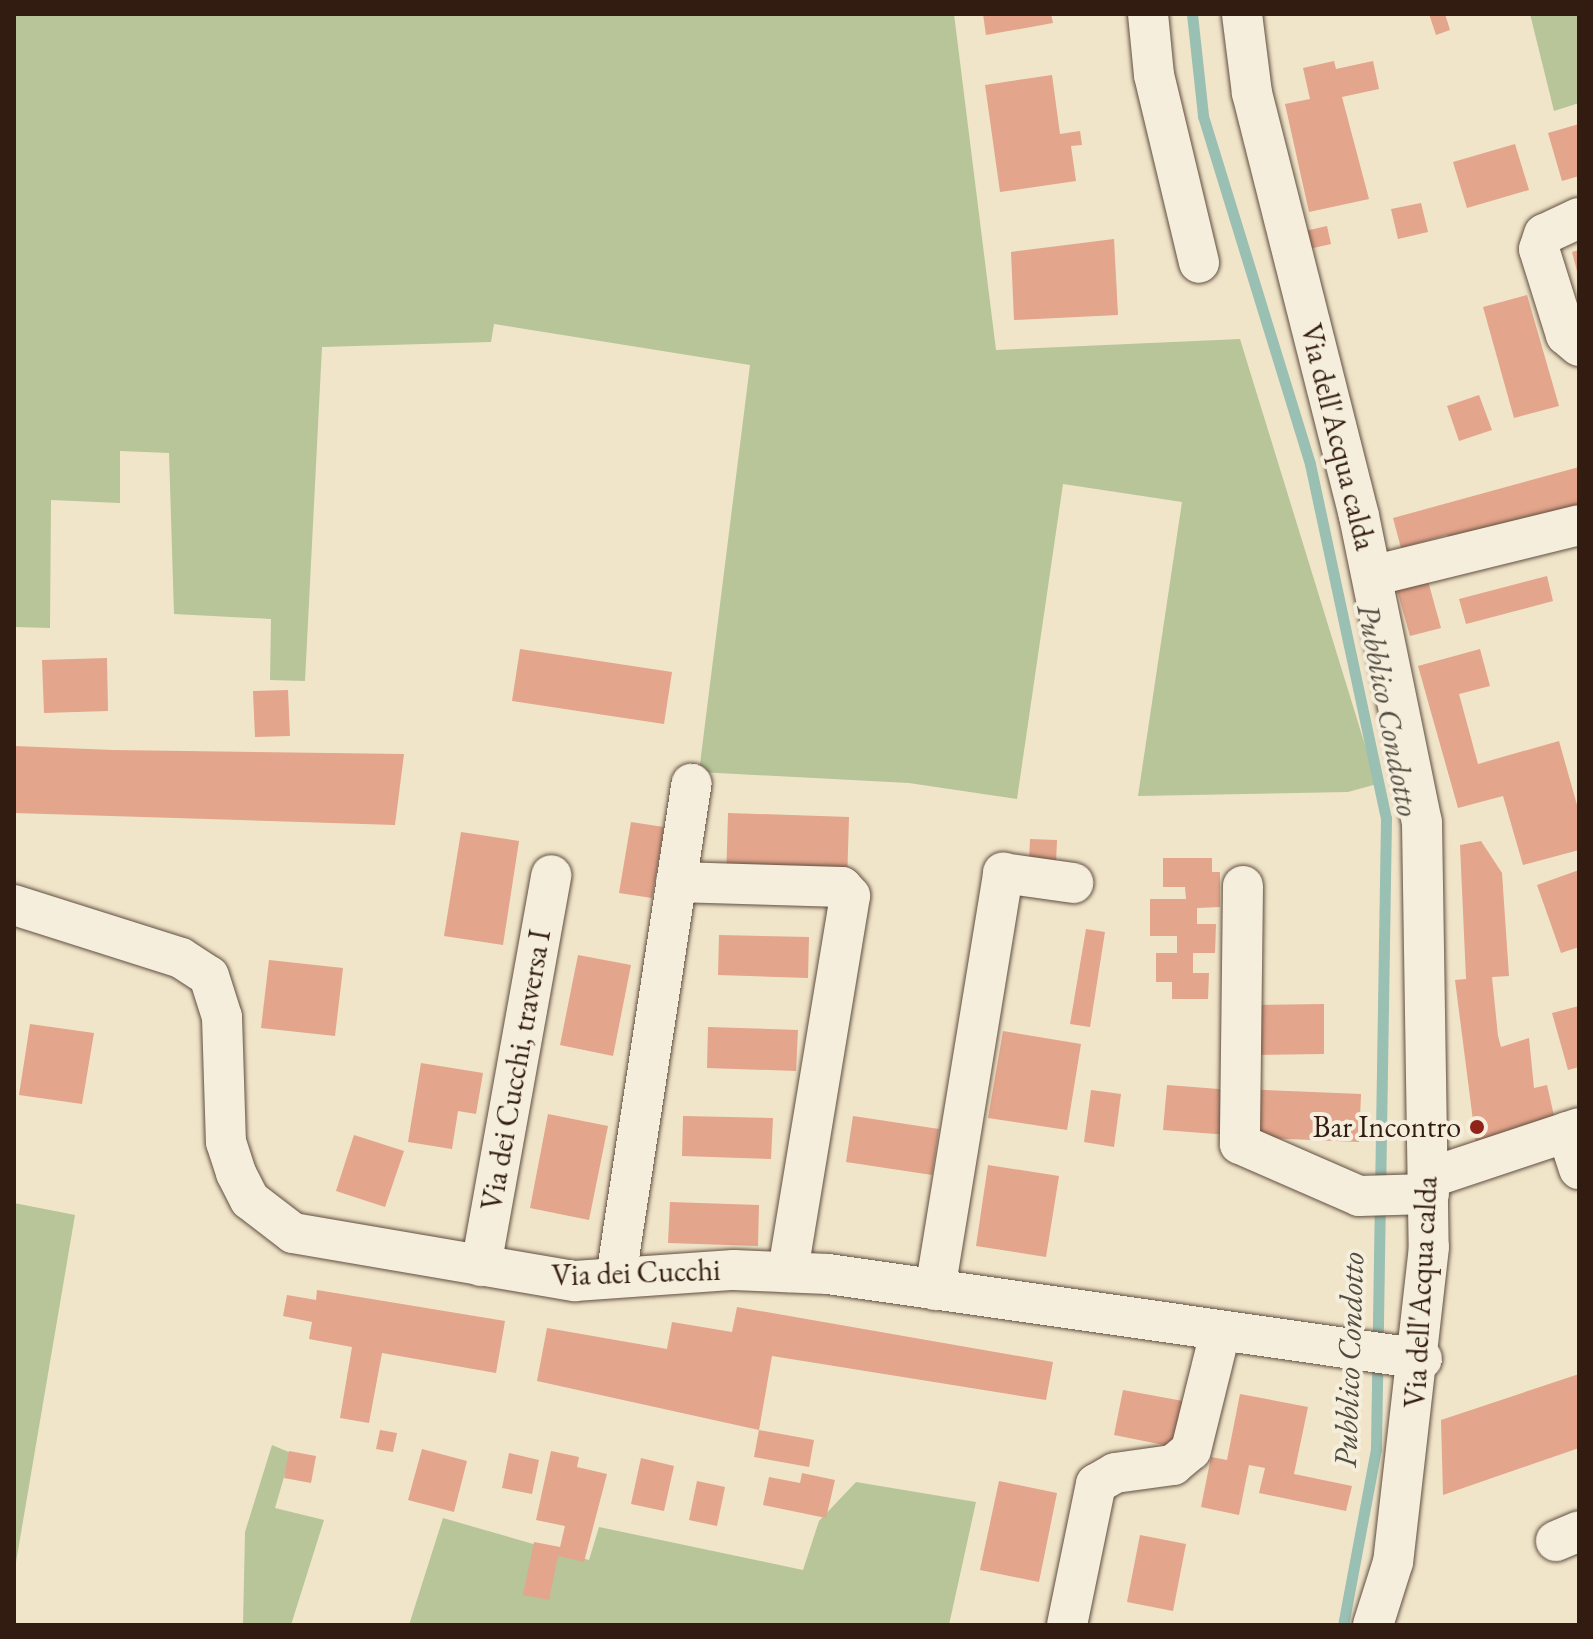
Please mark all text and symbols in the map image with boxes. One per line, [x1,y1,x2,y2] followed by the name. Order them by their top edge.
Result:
[1292,320,1384,554] street label: Via dell'Acqua calda
[1349,600,1427,820] water label: Pubblico Condotto
[474,927,558,1213] street label: Via dei Cucchi, traversa I
[1313,1109,1461,1145] place label: Bar Incontro
[1468,1118,1486,1136] marker: Bar Incontro
[1397,1175,1445,1409] street label: Via dell'Acqua calda
[1326,1251,1372,1469] water label: Pubblico Condotto
[551,1252,721,1294] street label: Via dei Cucchi

